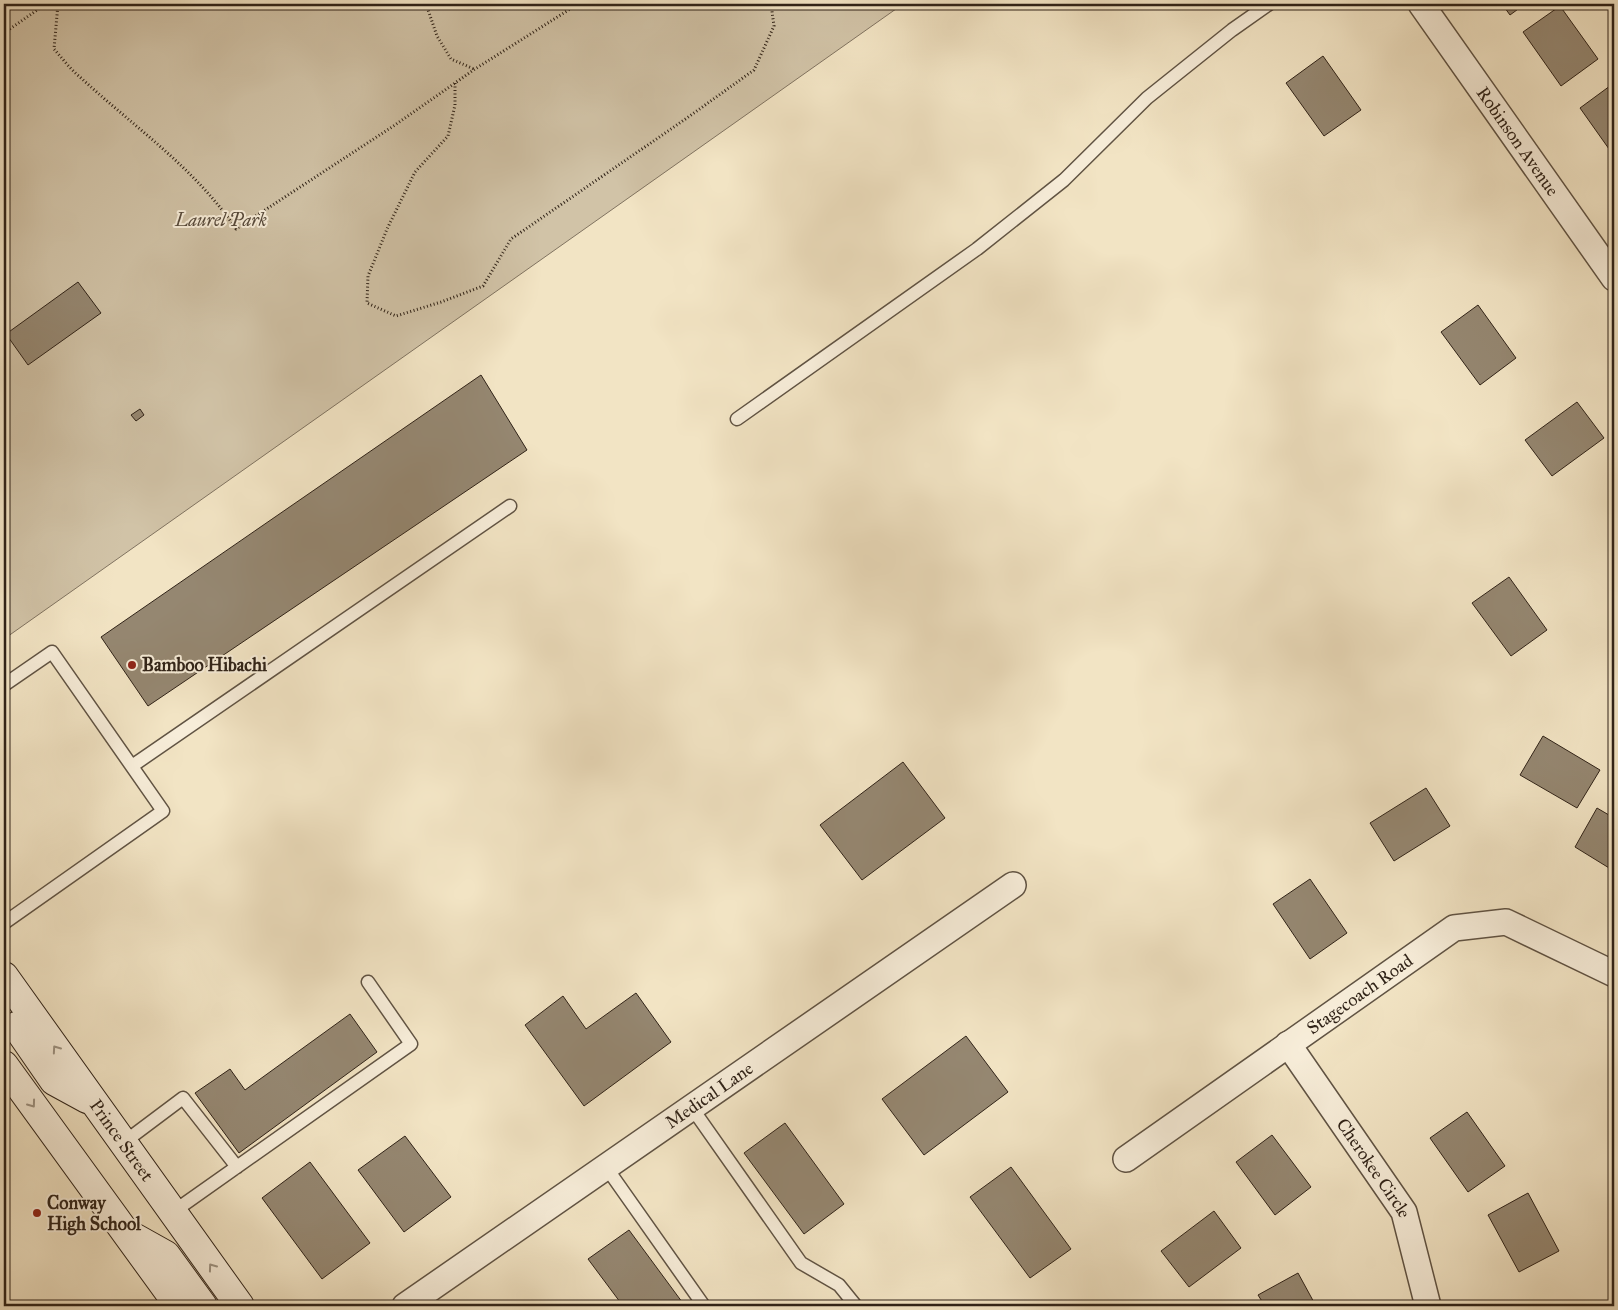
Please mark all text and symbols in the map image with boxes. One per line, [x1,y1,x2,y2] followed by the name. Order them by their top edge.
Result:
[1472,82,1564,200] street label: Robinson Avenue
[174,209,267,231] park label: Laurel Park
[142,654,268,676] place label: Bamboo Hibachi
[126,659,138,671] marker: Bamboo Hibachi
[1303,949,1417,1039] street label: Stagecoach Road
[53,1046,62,1055] one-way arrow
[661,1057,757,1133] street label: Medical Lane
[85,1095,159,1186] street label: Prince Street
[26,1098,35,1108] one-way arrow
[1332,1114,1416,1220] street label: Cherokee Circle
[47,1192,142,1236] place label: Conway High School
[31,1207,43,1219] marker: Conway High School
[209,1263,218,1273] one-way arrow

